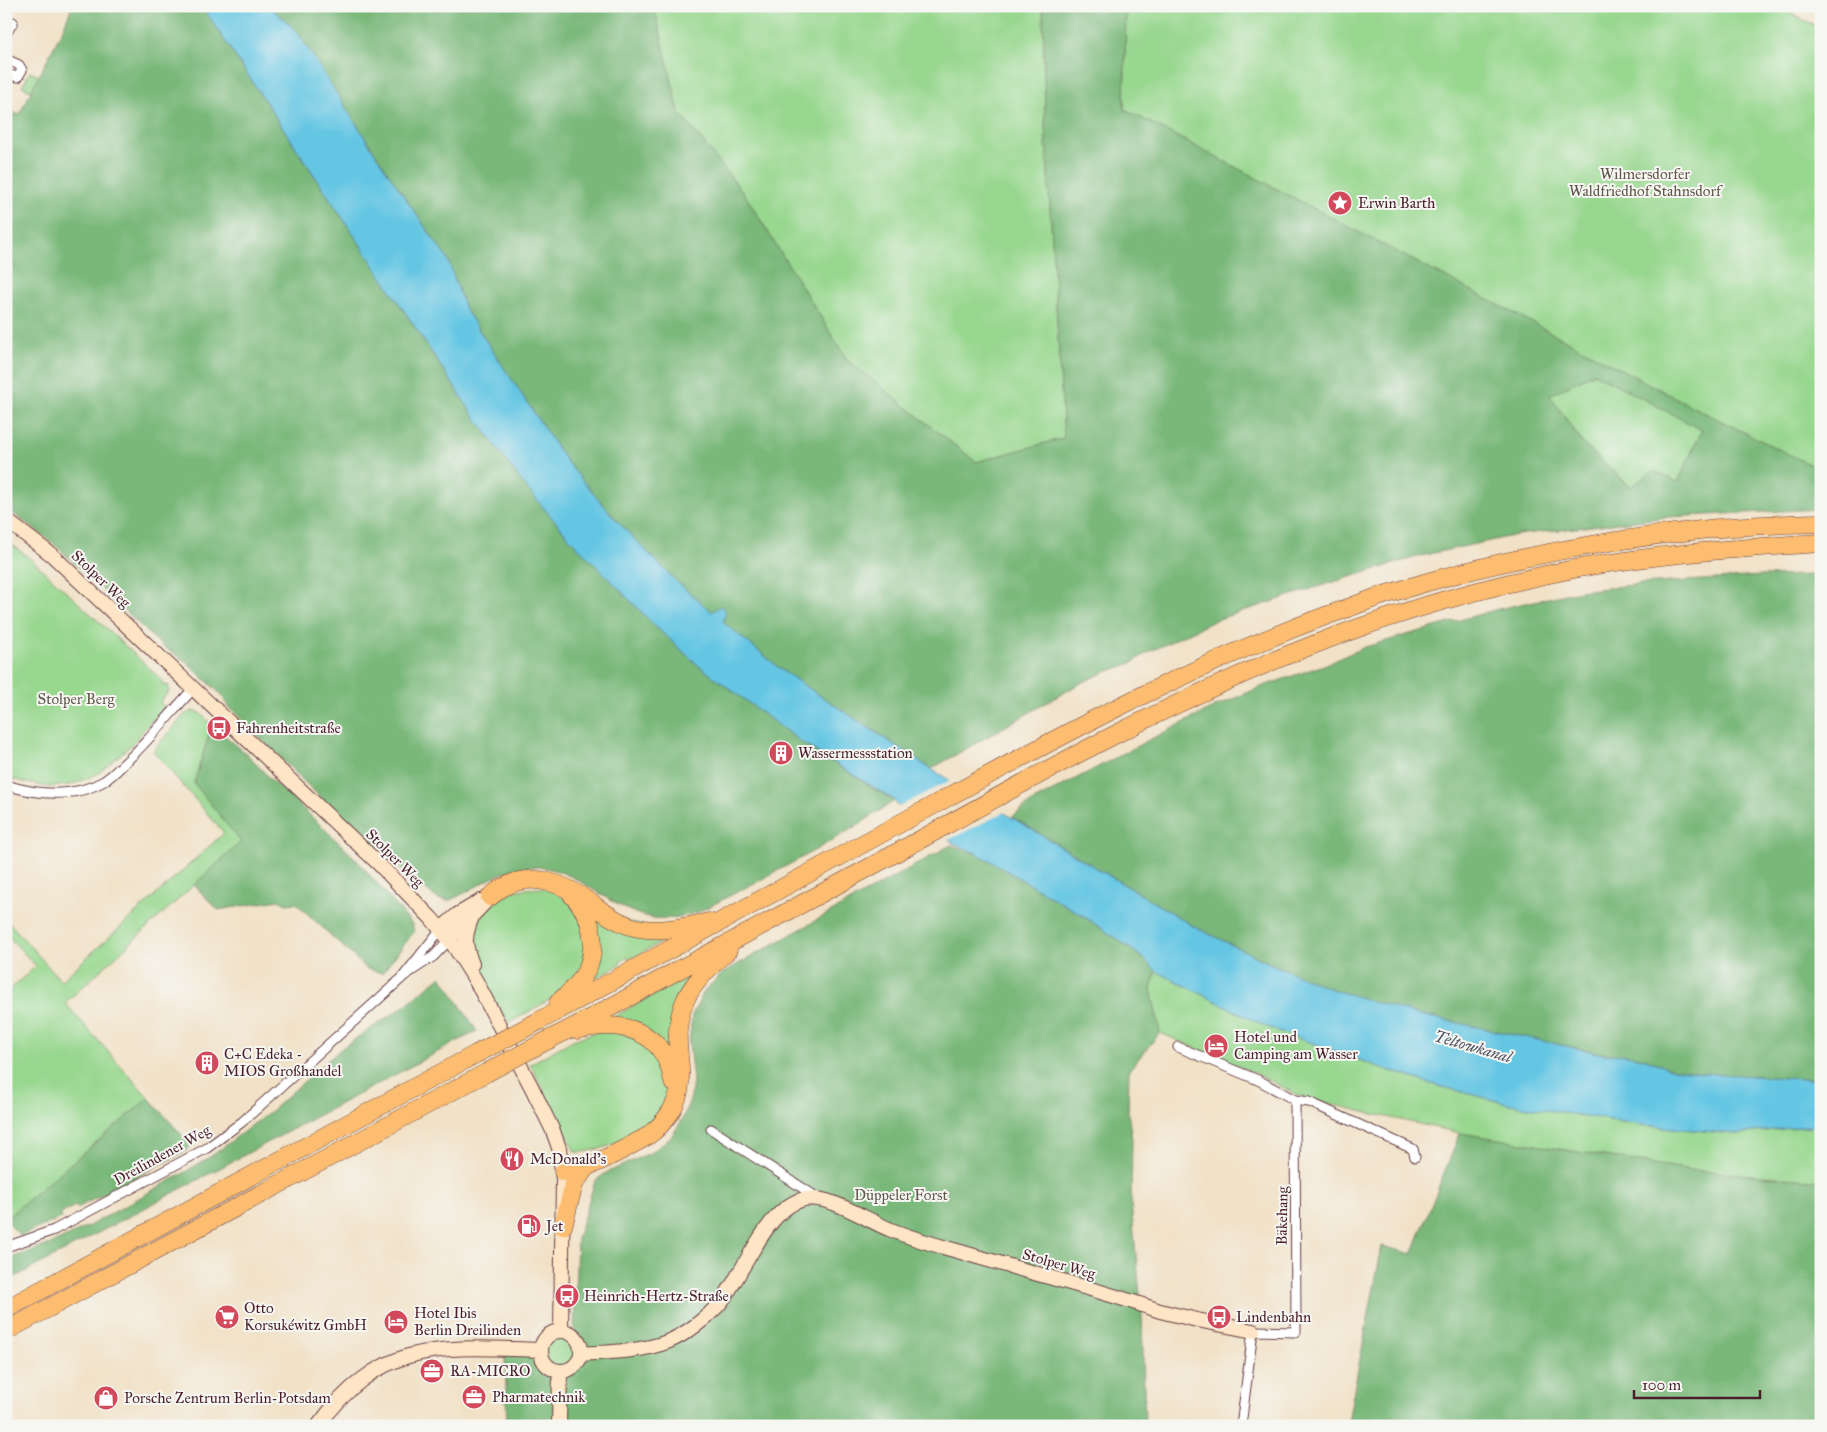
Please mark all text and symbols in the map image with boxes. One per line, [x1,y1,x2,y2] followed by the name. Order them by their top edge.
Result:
[1569,165,1724,200] park label: Wilmersdorfer Waldfriedhof Stahnsdorf
[1327,190,1353,216] place icon: Erwin Barth
[1358,194,1436,212] place label: Erwin Barth
[68,546,135,612] street label: Stolper Weg
[38,690,116,708] park label: Stolper Berg
[206,715,232,741] bus stop icon: Fahrenheitstraße
[236,719,341,737] place label: Fahrenheitstraße
[768,740,794,766] building icon: Wassermessstation
[798,744,913,762] place label: Wassermessstation
[362,825,429,892] street label: Stolper Weg
[1432,1026,1515,1067] water label: Teltowkanal
[1234,1028,1358,1063] place label: Hotel und Camping am Wasser
[1203,1033,1229,1059] hotel icon: Hotel und Camping am Wasser
[224,1045,342,1080] place label: C+C Edeka - MIOS Großhandel
[194,1050,220,1076] building icon: C+C Edeka - MIOS Großhandel
[110,1120,214,1189] street label: Dreilindener Weg
[499,1146,525,1172] restaurant icon: McDonald's
[530,1150,606,1168] place label: McDonald's
[1272,1185,1292,1246] street label: Bäkehang
[854,1186,949,1204] park label: Düppeler Forst
[516,1213,542,1239] fuel station icon: Jet
[544,1217,564,1236] place label: Jet
[1020,1245,1099,1283] street label: Stolper Weg
[554,1283,580,1309] bus stop icon: Heinrich-Hertz-Straße
[584,1287,729,1305] place label: Heinrich-Hertz-Straße
[244,1299,367,1334] place label: Otto Korsukéwitz GmbH
[214,1304,240,1330] supermarket icon: Otto Korsukéwitz GmbH
[414,1304,521,1339] place label: Hotel Ibis Berlin Dreilinden
[1206,1304,1232,1330] bus stop icon: Lindenbahn
[1236,1308,1311,1326] place label: Lindenbahn
[383,1309,409,1335] hotel icon: Hotel Ibis Berlin Dreilinden
[419,1358,445,1384] office icon: RA-MICRO
[450,1362,530,1380] place label: RA-MICRO
[1634,1367,1761,1399] scale bar
[1642,1376,1682,1394] text: 100 m
[461,1384,487,1410] office icon: Pharmatechnik
[93,1385,119,1411] shop icon: Porsche Zentrum Berlin-Potsdam
[492,1388,585,1406] place label: Pharmatechnik
[124,1389,331,1407] place label: Porsche Zentrum Berlin-Potsdam

